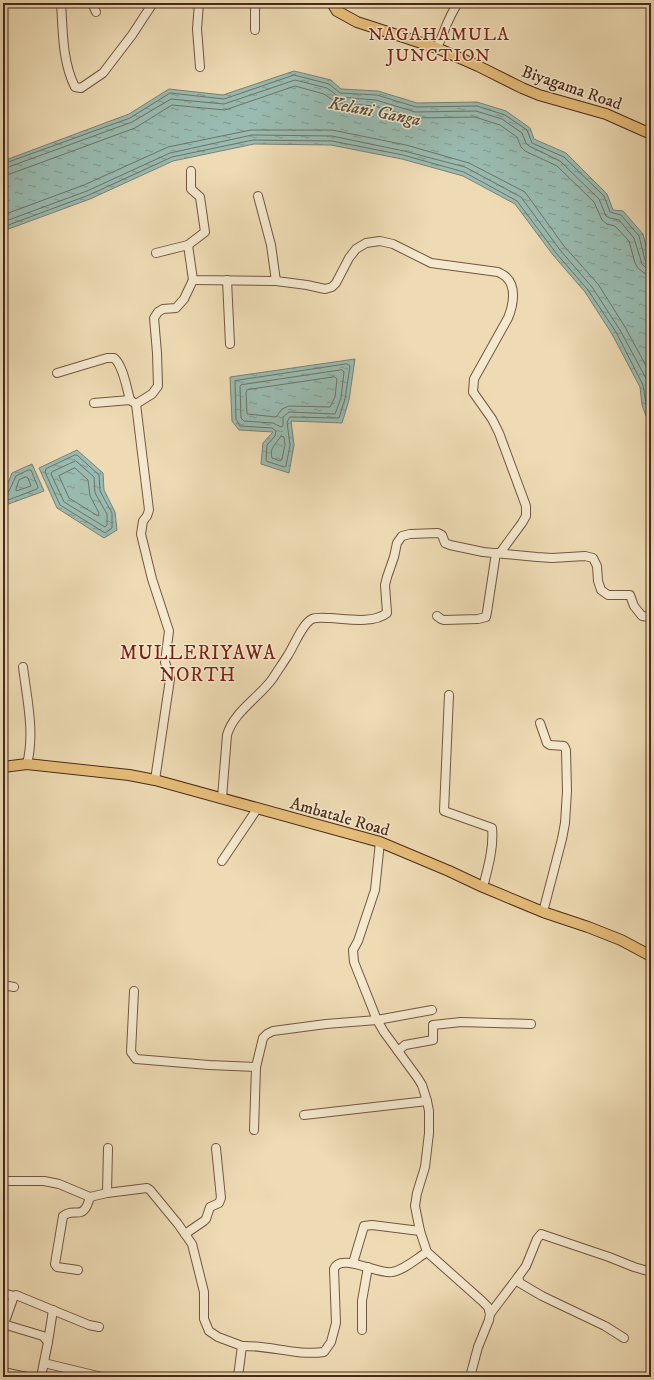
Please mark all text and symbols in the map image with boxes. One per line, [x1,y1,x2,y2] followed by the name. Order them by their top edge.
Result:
[368,24,510,67] district label: NAGAHAMULA JUNCTION
[519,61,625,116] street label: Biyagama Road
[326,92,423,132] water label: Kelani Ganga
[120,642,276,687] district label: MULLERIYAWA NORTH
[288,792,392,842] street label: Ambatale Road

